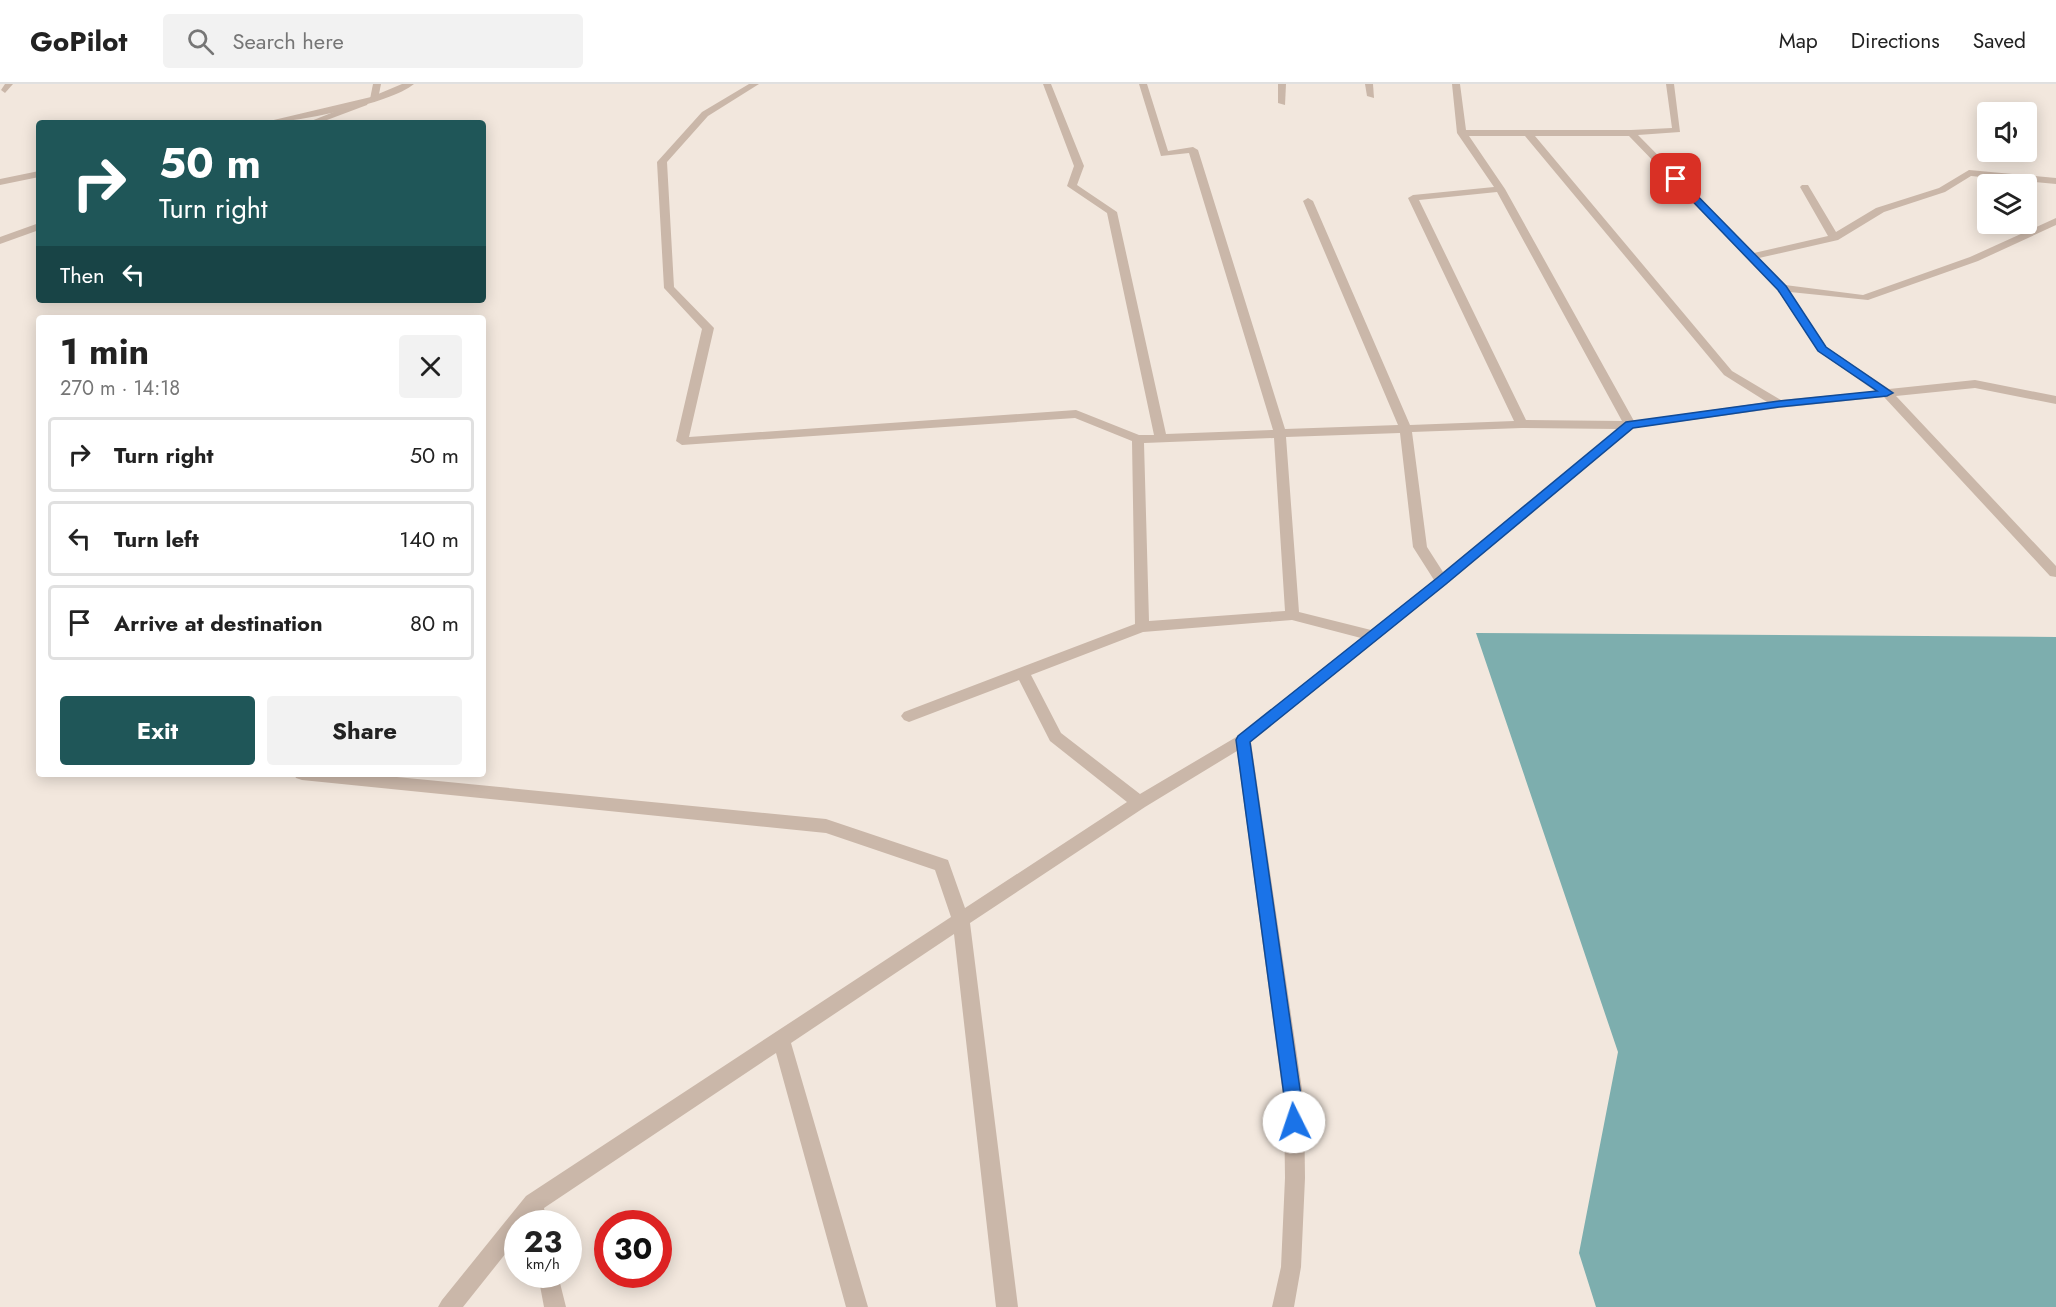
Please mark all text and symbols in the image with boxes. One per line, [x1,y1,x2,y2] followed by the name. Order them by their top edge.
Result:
[163,14,583,68] search box
[30,21,127,62] text: GoPilot
[184,25,217,58] icon: search
[232,25,344,57] text: Search here
[1779,26,1818,56] text: Map
[1851,26,1940,56] text: Directions
[1973,26,2026,56] text: Saved
[1977,102,2037,234] map controls
[1977,102,2037,162] button: sound
[159,133,261,194] text: 50 m
[60,144,138,222] icon: right
[1650,153,1701,204] pin
[1659,162,1692,195] icon: arrive
[1977,174,2037,234] button: layers
[159,189,267,228] text: Turn right
[117,258,150,291] icon: left
[60,259,105,291] text: Then
[60,325,149,377] text: 1 min
[399,335,462,398] button: close
[60,374,180,403] text: 270 m · 14:18
[63,438,96,471] icon: right
[114,439,214,471] text: Turn right
[410,439,459,471] text: 50 m
[63,522,96,555] icon: left
[114,523,199,555] text: Turn left
[399,523,459,555] text: 140 m
[63,606,96,639] icon: arrive
[114,607,323,639] text: Arrive at destination
[410,607,459,639] text: 80 m
[60,696,255,765] button: Exit
[267,696,462,765] button: Share
[1262,1090,1326,1154] position arrow
[594,1210,672,1288] speed limit sign: 30
[524,1220,562,1263] text: 23
[526,1253,560,1275] text: km/h

